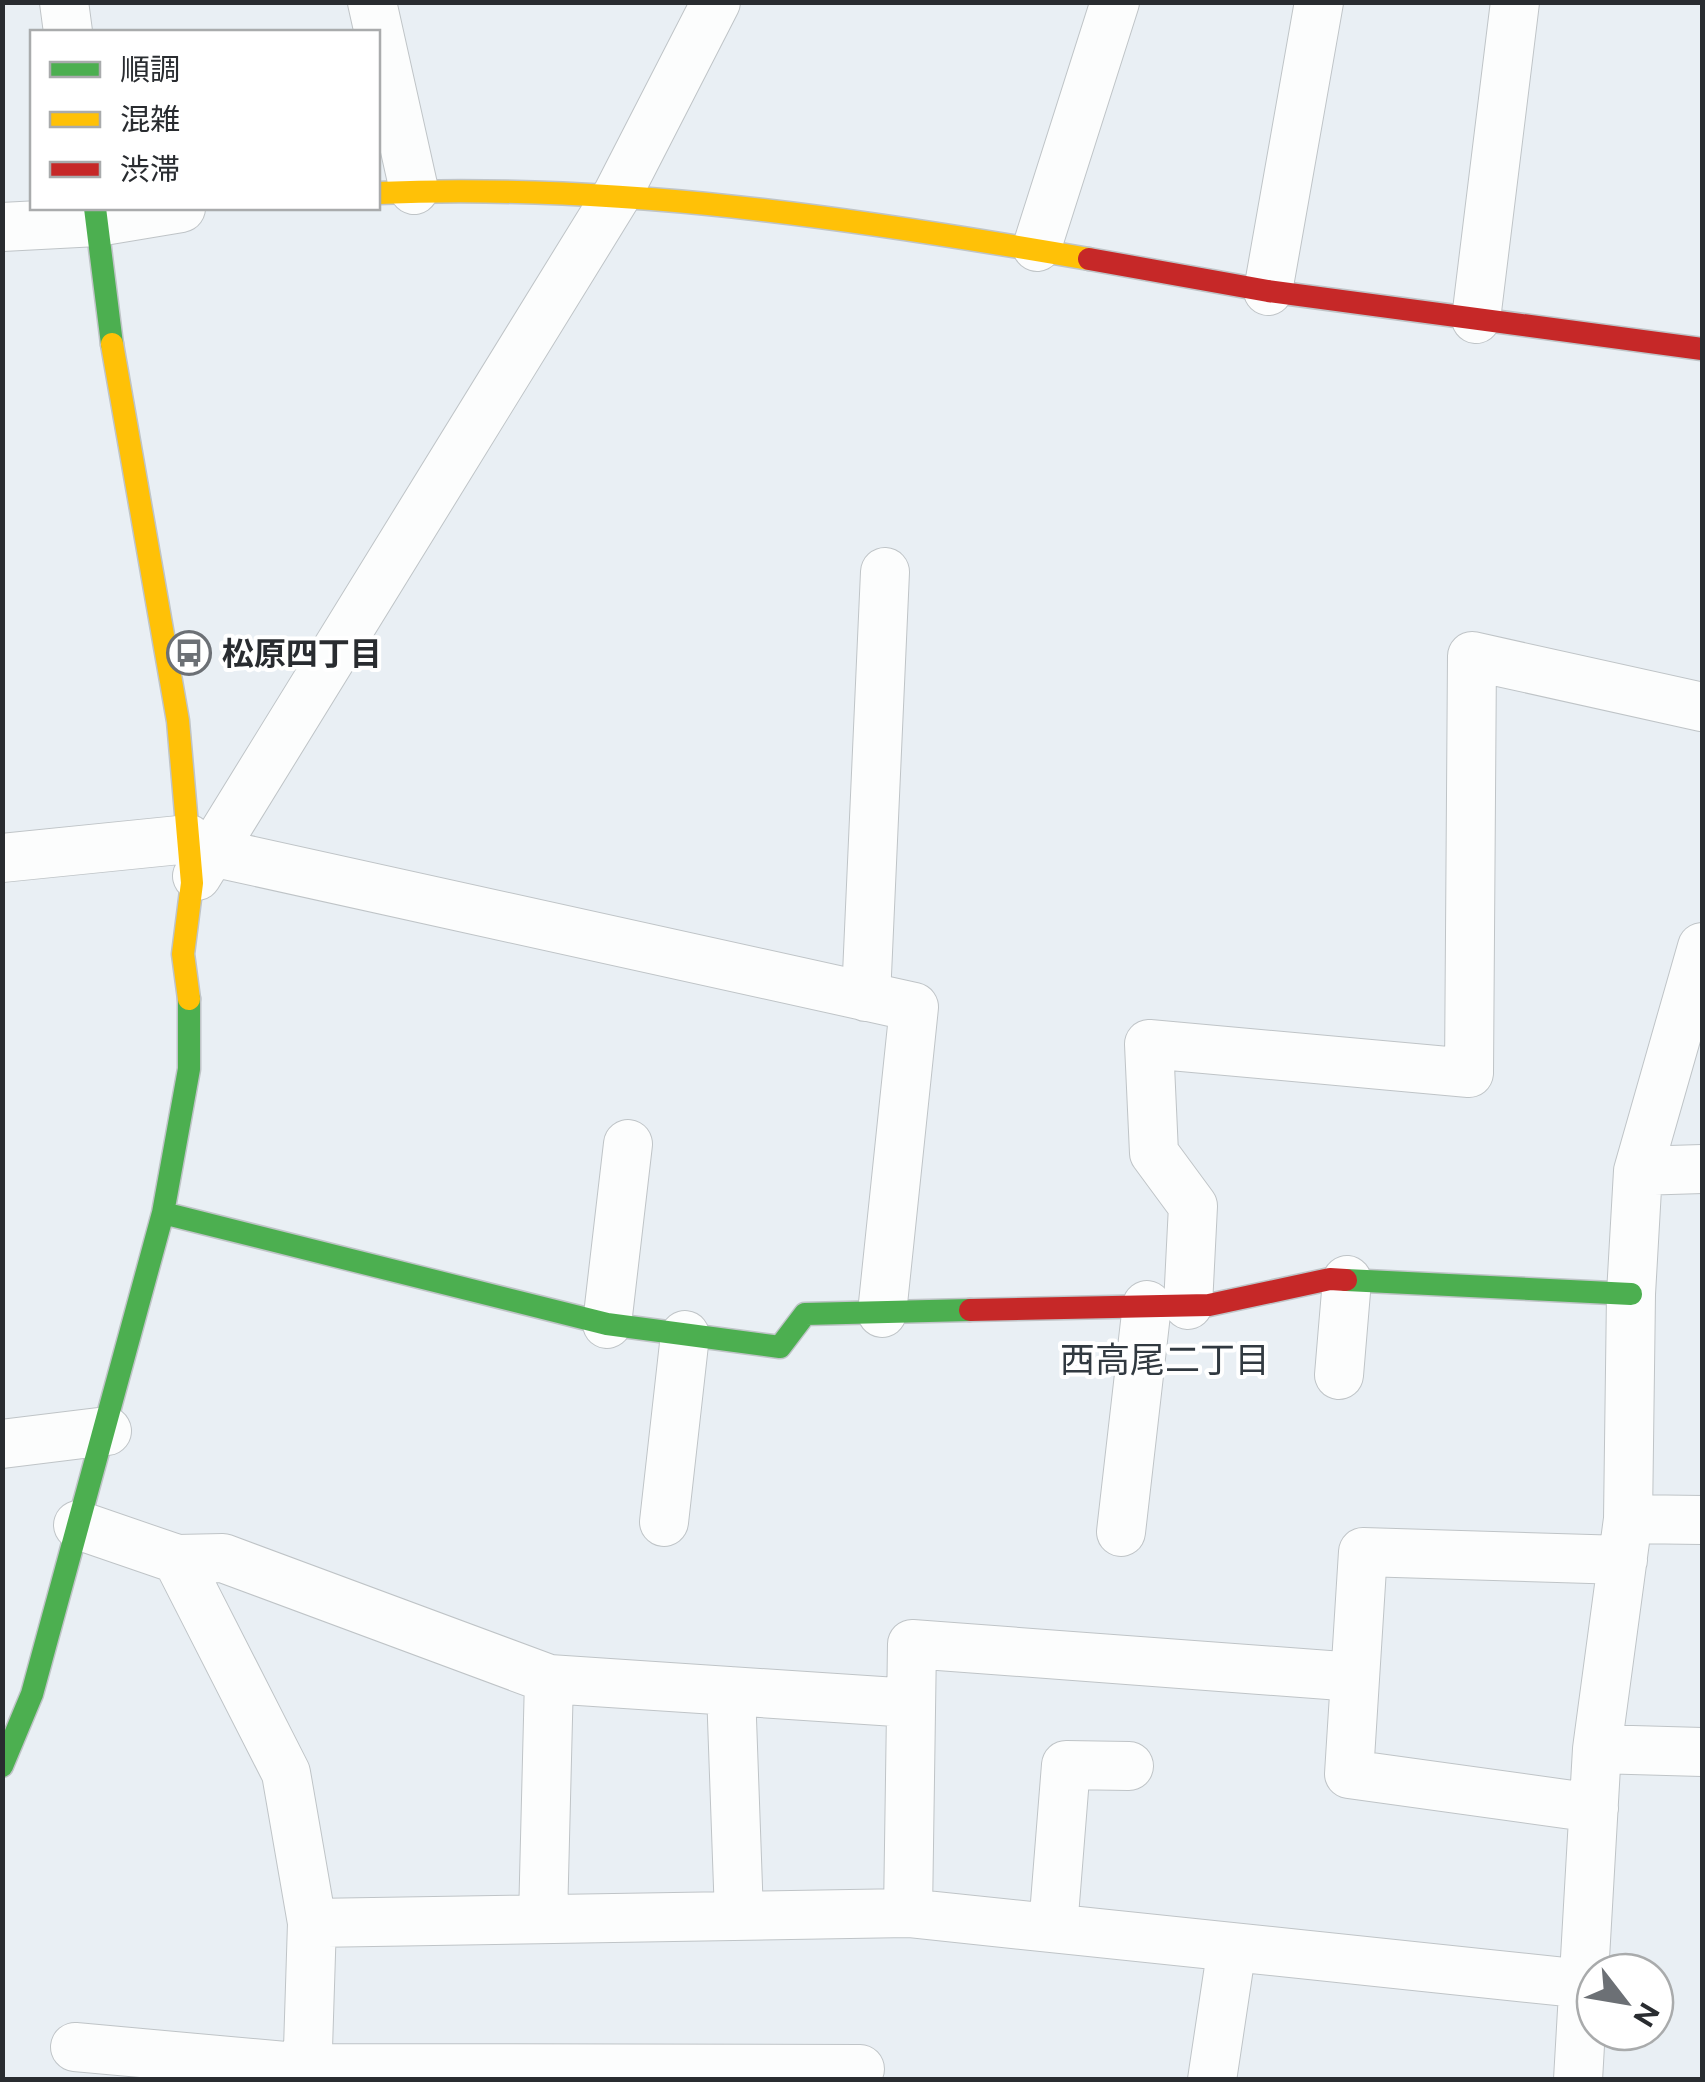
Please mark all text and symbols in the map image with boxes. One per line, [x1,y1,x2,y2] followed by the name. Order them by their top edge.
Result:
[30,30,380,210] legend
[120,51,180,87] text: 順調
[120,101,180,137] text: 混雑
[120,151,180,187] text: 渋滞
[166,630,212,676] bus stop icon: 松原四丁目
[222,635,382,672] place label: 松原四丁目
[1060,1339,1270,1380] district label: 西高尾二丁目
[1575,1952,1675,2052] north arrow
[1627,1997,1667,2033] text: N

